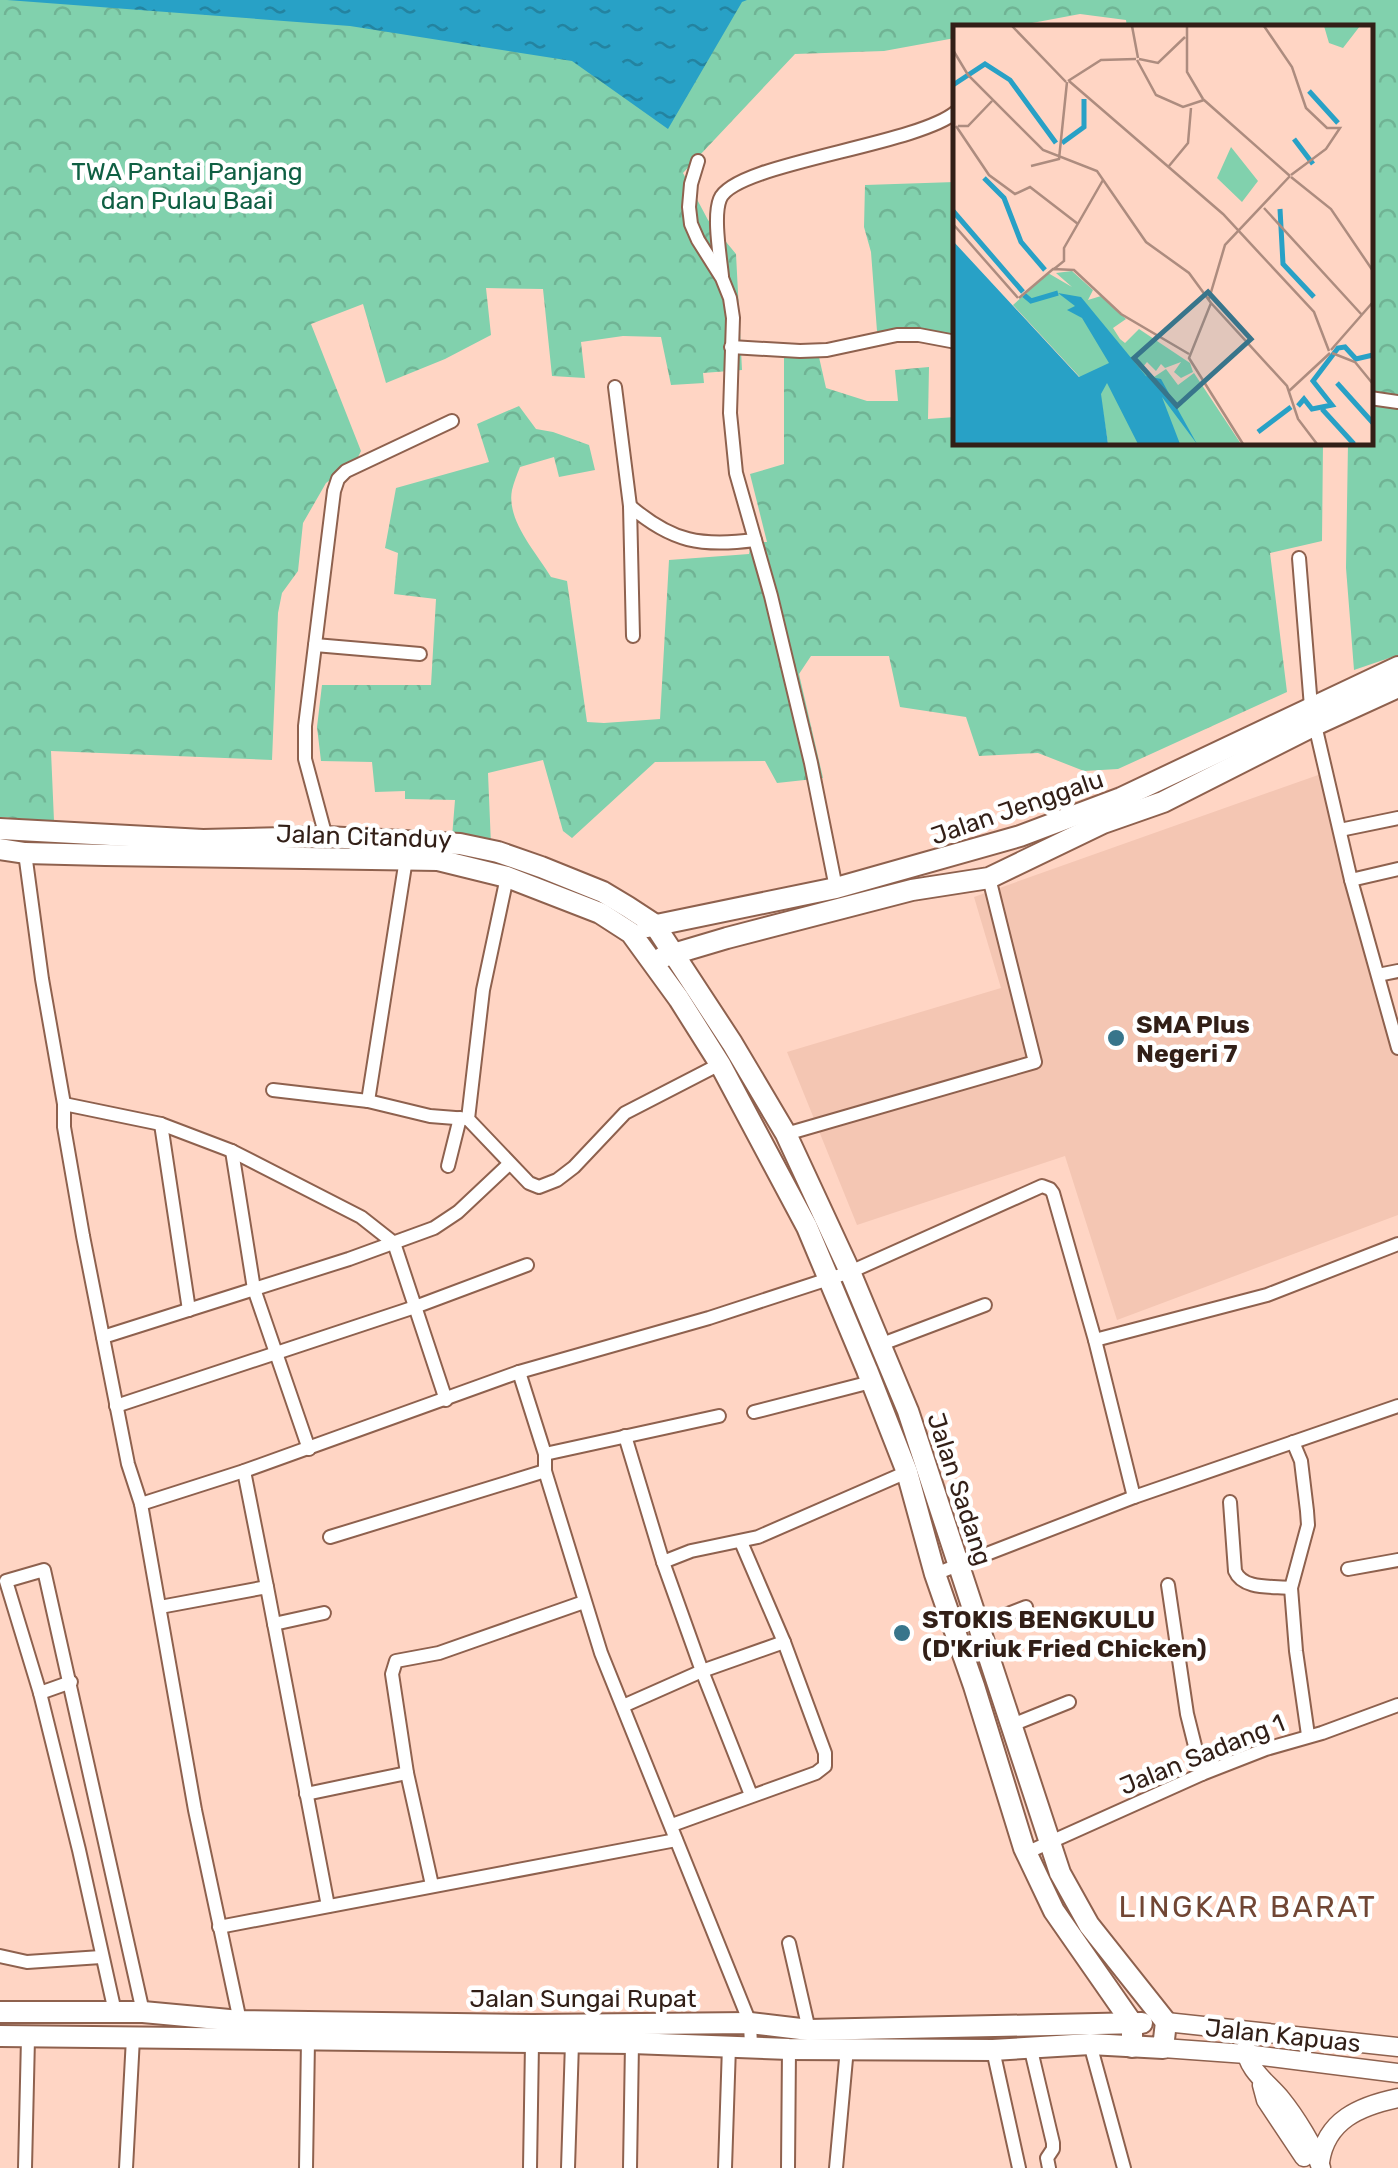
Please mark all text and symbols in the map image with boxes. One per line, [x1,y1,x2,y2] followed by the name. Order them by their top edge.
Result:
[953,25,1373,445] inset map
[71,157,303,215] park label: TWA Pantai Panjang dan Pulau Baai
[927,764,1107,851] street label: Jalan Jenggalu
[276,819,453,854] street label: Jalan Citanduy
[1136,1010,1250,1068] place label: SMA Plus Negeri 7
[1105,1027,1127,1049] marker: SMA Plus Negeri 7
[921,1409,998,1569] street label: Jalan Sadang
[922,1605,1207,1663] place label: STOKIS BENGKULU (D'Kriuk Fried Chicken)
[891,1622,913,1644] marker: STOKIS BENGKULU (D'Kriuk Fried Chicken)
[1115,1708,1289,1801] street label: Jalan Sadang 1
[1119,1889,1377,1925] district label: LINGKAR BARAT
[469,1984,697,2013] street label: Jalan Sungai Rupat
[1204,2013,1362,2058] street label: Jalan Kapuas

